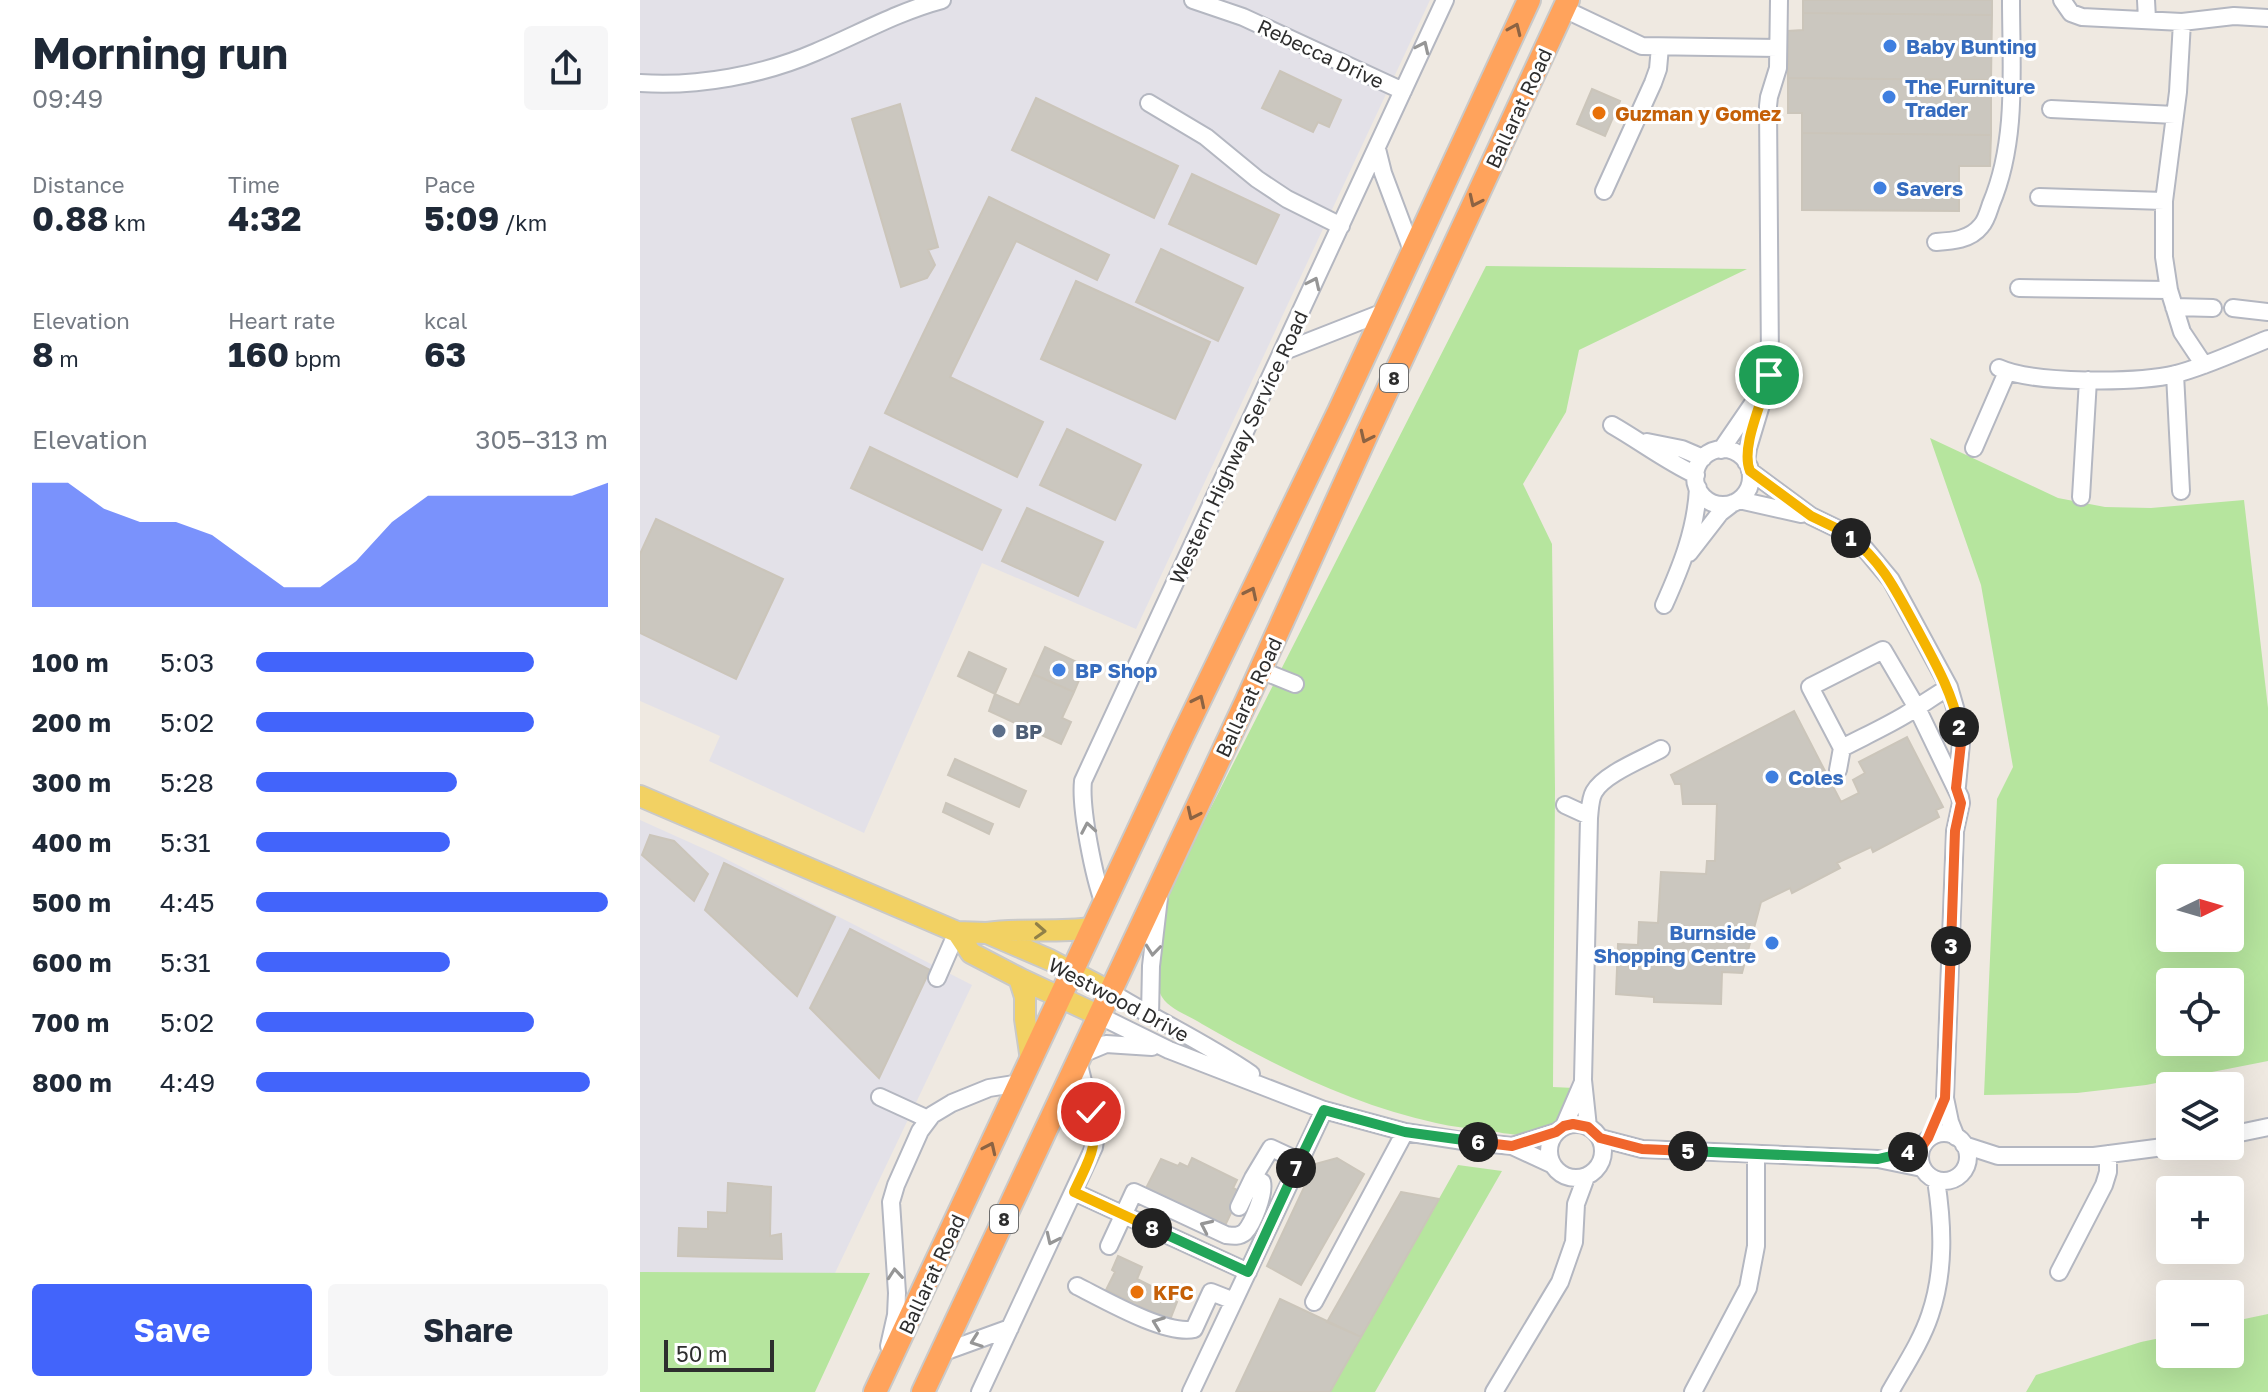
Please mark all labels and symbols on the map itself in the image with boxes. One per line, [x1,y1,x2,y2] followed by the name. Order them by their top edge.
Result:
[1254,13,1388,93] street label: Rebecca Drive
[1506,23,1522,38] one-way arrow
[1906,34,2037,58] place label: Baby Bunting
[1881,37,1899,55] marker: Baby Bunting
[1413,41,1429,56] one-way arrow
[1480,44,1556,172] street label: Ballarat Road
[1905,74,2035,121] place label: The Furniture Trader
[1880,88,1898,106] marker: The Furniture Trader
[1615,101,1781,125] place label: Guzman y Gomez
[1590,104,1608,122] marker: Guzman y Gomez
[1896,176,1963,200] place label: Savers
[1871,179,1889,197] marker: Savers
[1469,193,1485,208] one-way arrow
[1304,277,1320,292] one-way arrow
[1164,306,1312,588] street label: Western Highway Service Road
[1735,341,1803,409] pin
[1380,364,1408,392] road number: 8
[1360,429,1376,443] one-way arrow
[1831,518,1871,558] pin: 1
[1241,586,1257,601] one-way arrow
[1210,633,1286,761] street label: Ballarat Road
[1075,658,1157,682] place label: BP Shop
[1050,661,1068,679] marker: BP Shop
[1189,695,1205,709] one-way arrow
[1939,707,1979,747] pin: 2
[1015,719,1043,743] place label: BP
[990,722,1008,740] marker: BP
[1788,765,1844,789] place label: Coles
[1763,768,1781,786] marker: Coles
[1187,806,1203,820] one-way arrow
[1080,821,1097,835] one-way arrow
[2156,864,2244,952] north arrow
[1594,920,1756,967] place label: Burnside Shopping Centre
[1034,922,1047,939] one-way arrow
[1931,926,1971,966] pin: 3
[1763,934,1781,952] marker: Burnside Shopping Centre
[1145,944,1162,957] one-way arrow
[1045,952,1193,1046] street label: Westwood Drive
[1057,1078,1125,1146] pin
[1458,1122,1498,1162] pin: 6
[1668,1131,1708,1171] pin: 5
[1888,1132,1928,1172] pin: 4
[980,1142,996,1157] one-way arrow
[1276,1148,1316,1188] pin: 7
[990,1205,1018,1233] road number: 8
[1132,1208,1172,1248] pin: 8
[893,1210,969,1338] street label: Ballarat Road
[1200,1220,1214,1236] one-way arrow
[1046,1231,1062,1246] one-way arrow
[887,1267,904,1280] one-way arrow
[1153,1280,1194,1304] place label: KFC
[1128,1283,1146,1301] marker: KFC
[1152,1316,1166,1333] one-way arrow
[970,1331,984,1347] one-way arrow
[664,1336,774,1372] scale bar

